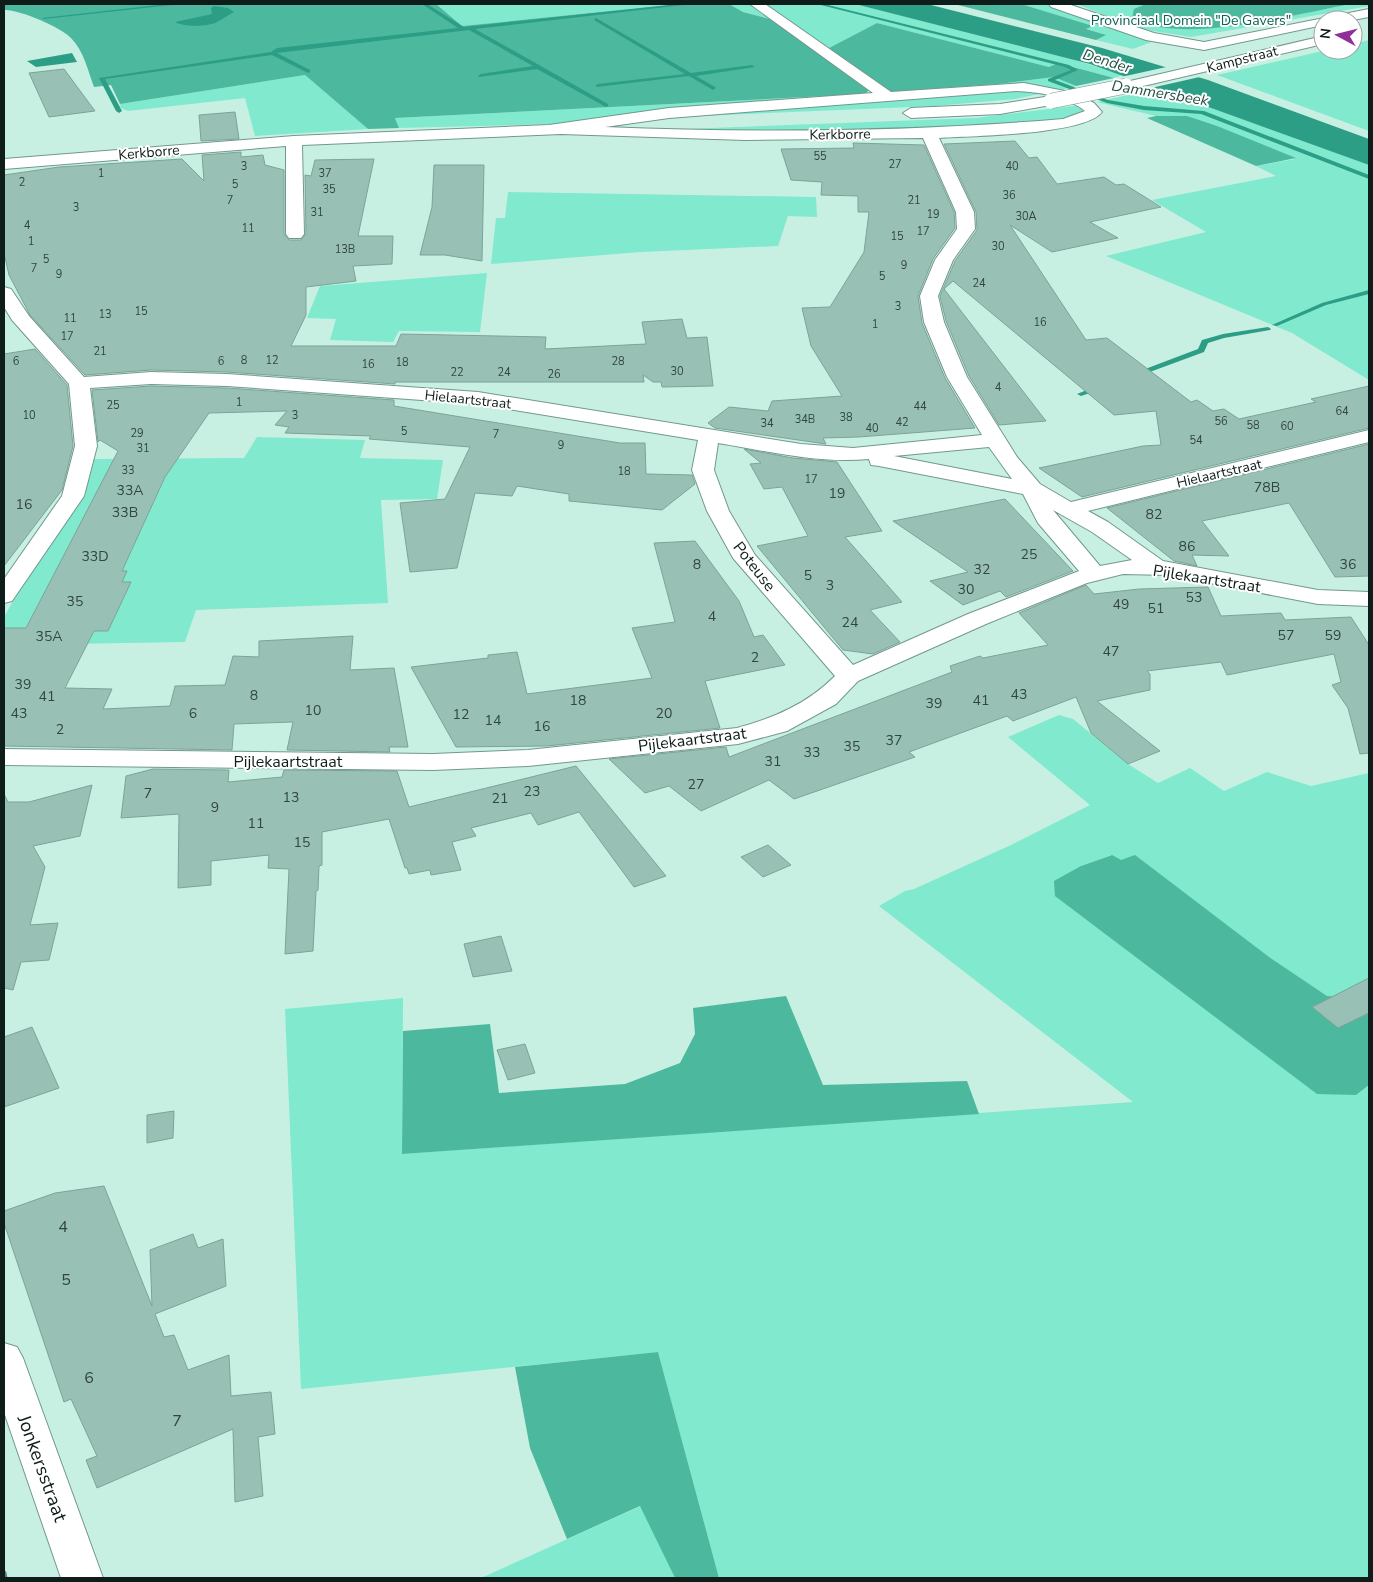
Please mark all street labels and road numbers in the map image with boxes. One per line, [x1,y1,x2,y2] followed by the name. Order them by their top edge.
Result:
[1205,41,1280,77] street label: Kampstraat
[809,124,871,145] street label: Kerkborre
[118,140,180,165] street label: Kerkborre
[424,386,512,413] street label: Hielaartstraat
[1175,454,1264,493] street label: Hielaartstraat
[728,537,781,596] street label: Poteuse
[1151,560,1263,598] street label: Pijlekaartstraat
[637,722,748,758] street label: Pijlekaartstraat
[234,751,343,773] street label: Pijlekaartstraat
[10,1410,74,1526] street label: Jonkersstraat

